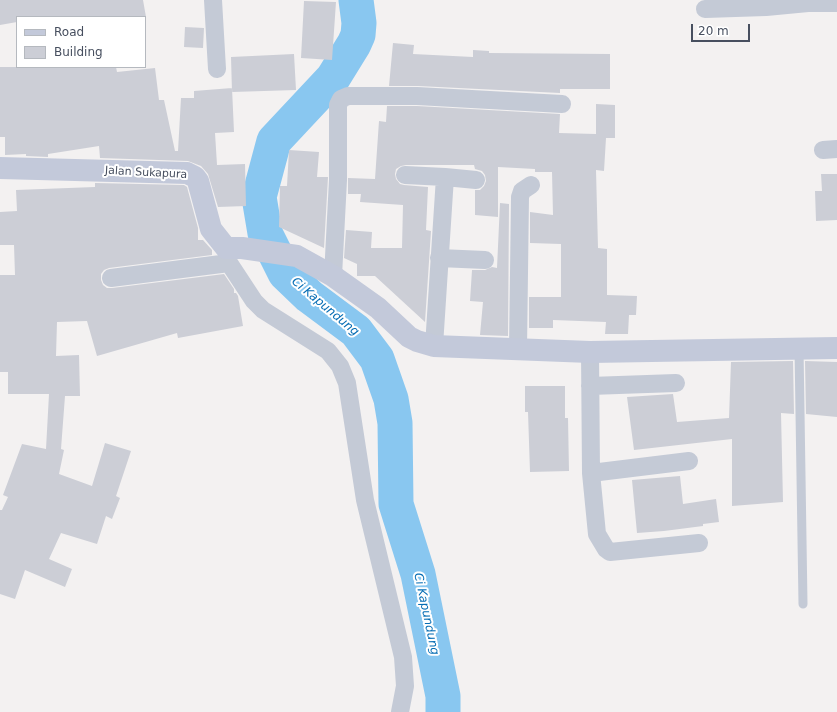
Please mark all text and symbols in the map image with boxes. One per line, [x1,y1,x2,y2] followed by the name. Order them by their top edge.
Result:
[16,16,146,68] legend
[693,16,752,42] scale bar
[698,24,729,38] text: 20 m
[54,25,84,39] text: Road
[54,45,103,59] text: Building
[105,164,187,182] street label: Jalan Sukapura
[288,275,362,339] water label: Ci Kapundung
[410,572,442,656] water label: Ci Kapundung

